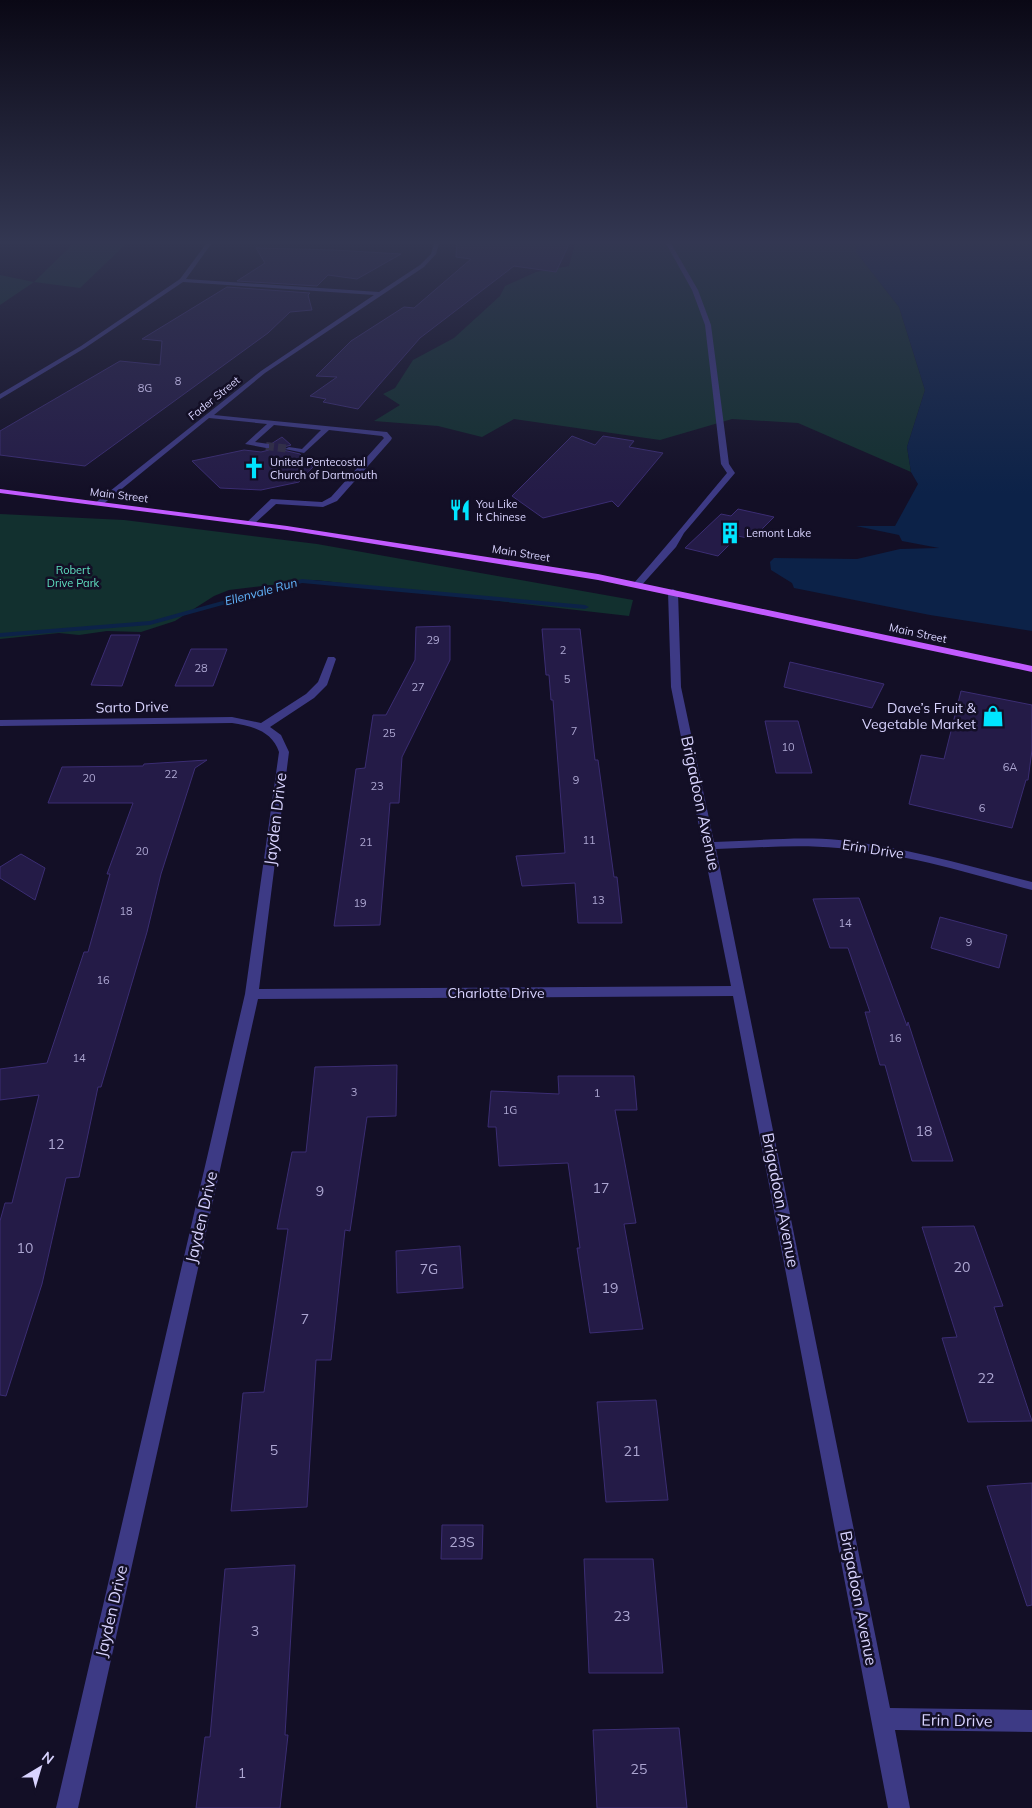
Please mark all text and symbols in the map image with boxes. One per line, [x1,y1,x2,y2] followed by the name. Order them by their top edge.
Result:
[185,373,243,423] street label: Fader Street
[175,374,182,388] house number: 8
[138,381,152,395] house number: 8G
[241,455,267,481] church icon: United Pentecostal Church of Dartmouth
[270,455,377,482] place label: United Pentecostal Church of Dartmouth
[89,484,149,506] street label: Main Street
[447,497,473,523] restaurant icon: You Like It Chinese
[475,497,526,524] place label: You Like It Chinese
[717,520,743,546] building icon: Lemont Lake
[746,526,811,540] place label: Lemont Lake
[491,542,551,565] street label: Main Street
[47,563,100,590] park label: Robert Drive Park
[223,575,299,608] water label: Ellenvale Run
[888,620,948,646] street label: Main Street
[426,633,440,647] house number: 29
[560,643,567,657] house number: 2
[194,661,208,675] house number: 28
[564,672,571,686] house number: 5
[411,680,425,694] house number: 27
[95,697,169,717] street label: Sarto Drive
[862,699,977,733] place label: Dave’s Fruit & Vegetable Market
[980,703,1006,729] shop icon: Dave’s Fruit & Vegetable Market
[571,724,577,738] house number: 7
[382,726,396,740] house number: 25
[677,734,725,872] street label: Brigadoon Avenue
[781,740,795,754] house number: 10
[1003,760,1017,774] house number: 6A
[164,767,178,781] house number: 22
[82,771,96,785] house number: 20
[259,771,291,867] street label: Jayden Drive
[573,773,579,787] house number: 9
[370,779,384,793] house number: 23
[979,801,986,815] house number: 6
[582,833,596,847] house number: 11
[359,835,373,849] house number: 21
[841,835,905,863] street label: Erin Drive
[135,844,149,858] house number: 20
[591,893,605,907] house number: 13
[353,896,367,910] house number: 19
[119,904,133,918] house number: 18
[838,916,852,930] house number: 14
[966,935,972,949] house number: 9
[96,973,110,987] house number: 16
[447,984,545,1002] street label: Charlotte Drive
[888,1031,902,1045] house number: 16
[72,1051,86,1065] house number: 14
[351,1085,357,1099] house number: 3
[594,1086,600,1100] house number: 1
[503,1103,517,1117] house number: 1G
[916,1122,932,1140] house number: 18
[758,1131,804,1269] street label: Brigadoon Avenue
[48,1135,64,1153] house number: 12
[181,1169,221,1265] street label: Jayden Drive
[593,1179,609,1197] house number: 17
[316,1182,324,1200] house number: 9
[17,1239,33,1257] house number: 10
[954,1258,970,1276] house number: 20
[420,1260,438,1278] house number: 7G
[602,1279,618,1297] house number: 19
[301,1310,309,1328] house number: 7
[978,1369,994,1387] house number: 22
[270,1441,278,1459] house number: 5
[624,1442,640,1460] house number: 21
[836,1529,882,1667] street label: Brigadoon Avenue
[449,1533,475,1551] house number: 23S
[91,1563,131,1659] street label: Jayden Drive
[614,1607,630,1625] house number: 23
[251,1622,259,1640] house number: 3
[921,1709,993,1731] street label: Erin Drive
[15,1743,65,1793] north arrow
[38,1747,58,1768] text: N
[631,1760,647,1778] house number: 25
[238,1764,246,1782] house number: 1

